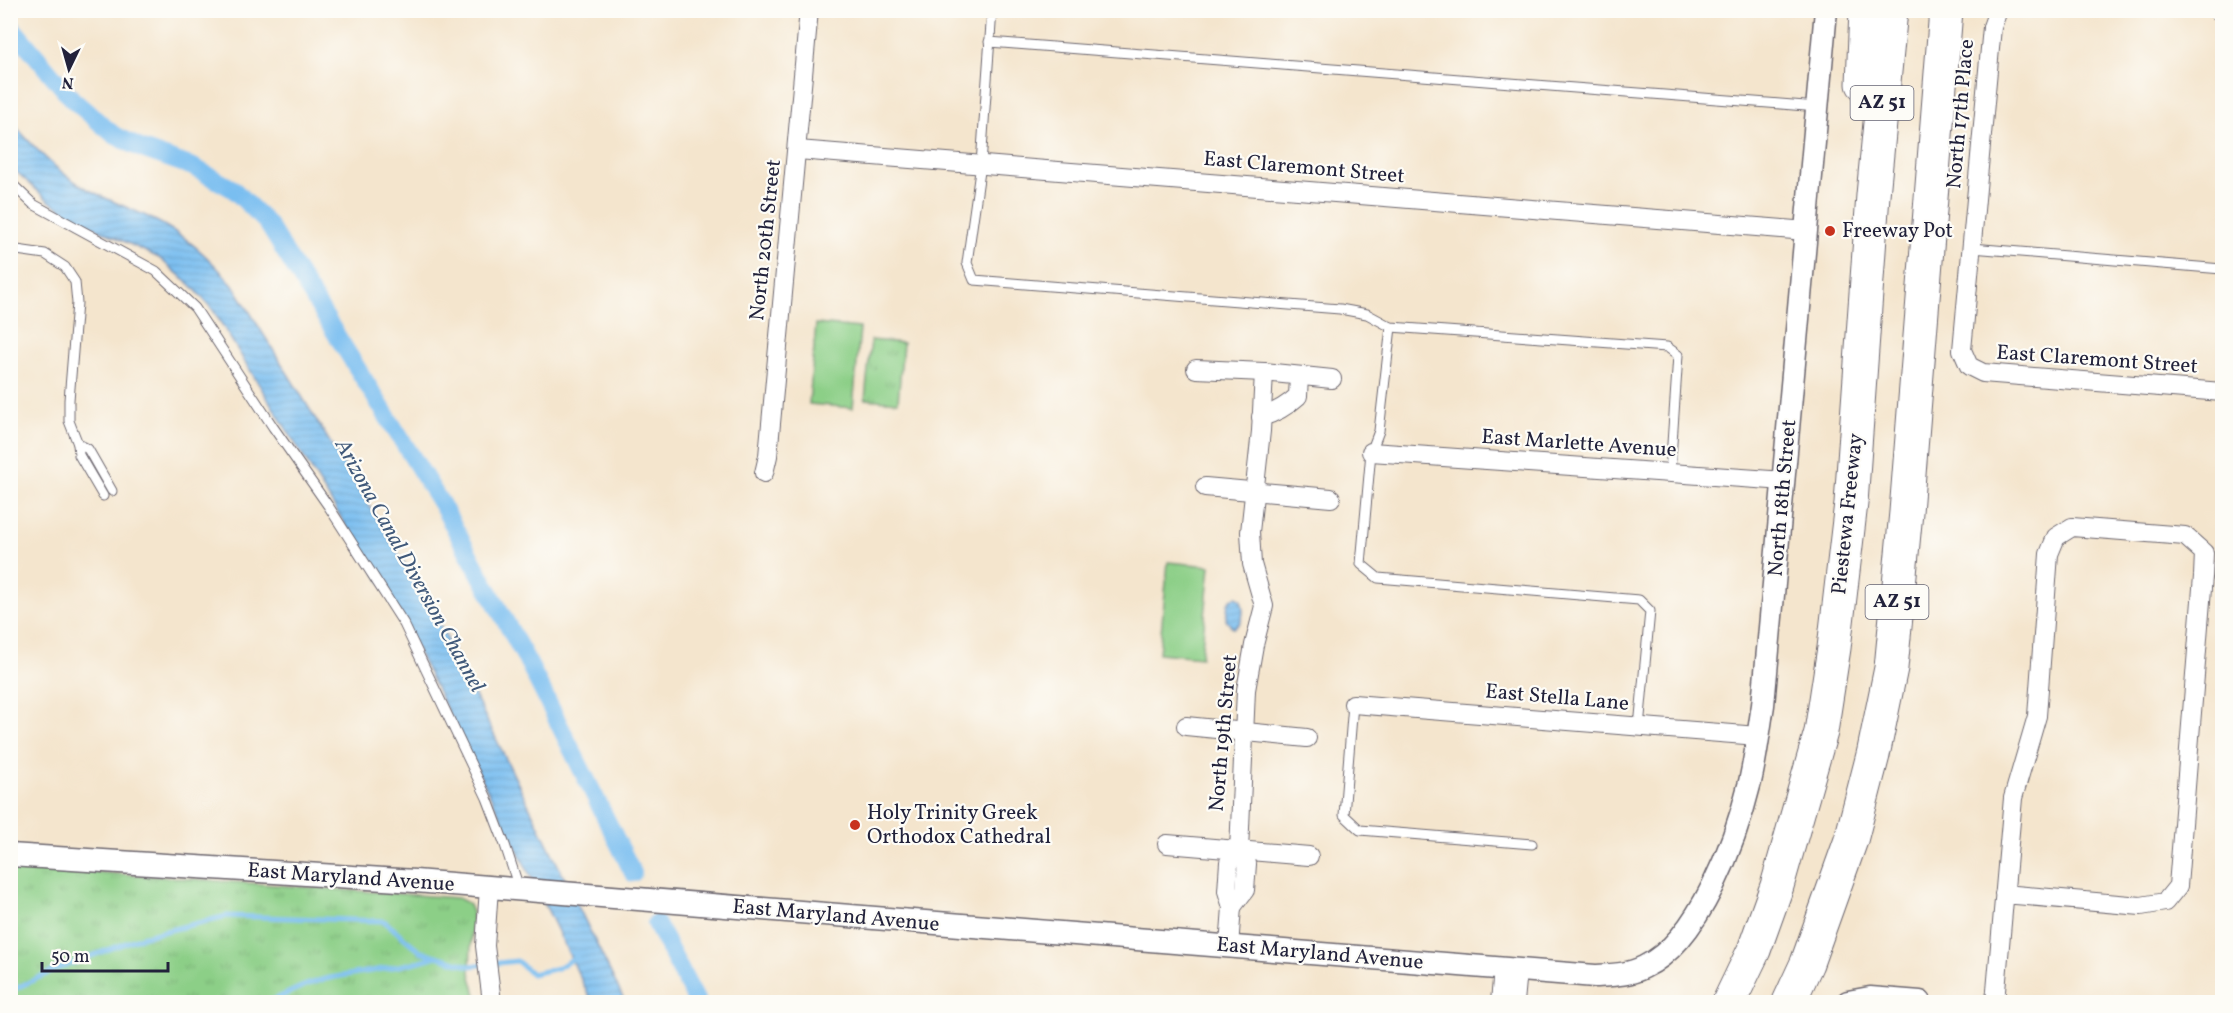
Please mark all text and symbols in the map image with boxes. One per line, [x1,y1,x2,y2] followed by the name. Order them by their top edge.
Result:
[1940,38,1982,190] street label: North 17th Place
[39,39,99,99] north arrow
[61,70,75,93] text: N
[1850,86,1914,120] road number: AZ 51
[1202,145,1406,191] street label: East Claremont Street
[743,158,789,322] street label: North 20th Street
[1842,217,1953,246] place label: Freeway Pot
[1823,224,1837,238] marker: Freeway Pot
[1995,338,2199,382] street label: East Claremont Street
[1762,418,1804,578] street label: North 18th Street
[1480,423,1678,465] street label: East Marlette Avenue
[1825,431,1871,596] street label: Piestewa Freeway
[326,433,492,699] water label: Arizona Canal Diversion Channel
[1866,585,1928,619] road number: AZ 51
[1203,653,1245,813] street label: North 19th Street
[1484,677,1630,719] street label: East Stella Lane
[867,799,1051,852] place label: Holy Trinity Greek Orthodox Cathedral
[848,818,862,832] marker: Holy Trinity Greek Orthodox Cathedral
[246,856,456,900] street label: East Maryland Avenue
[731,892,941,940] street label: East Maryland Avenue
[1215,930,1425,978] street label: East Maryland Avenue
[42,935,168,973] scale bar
[51,945,90,970] text: 50 m

